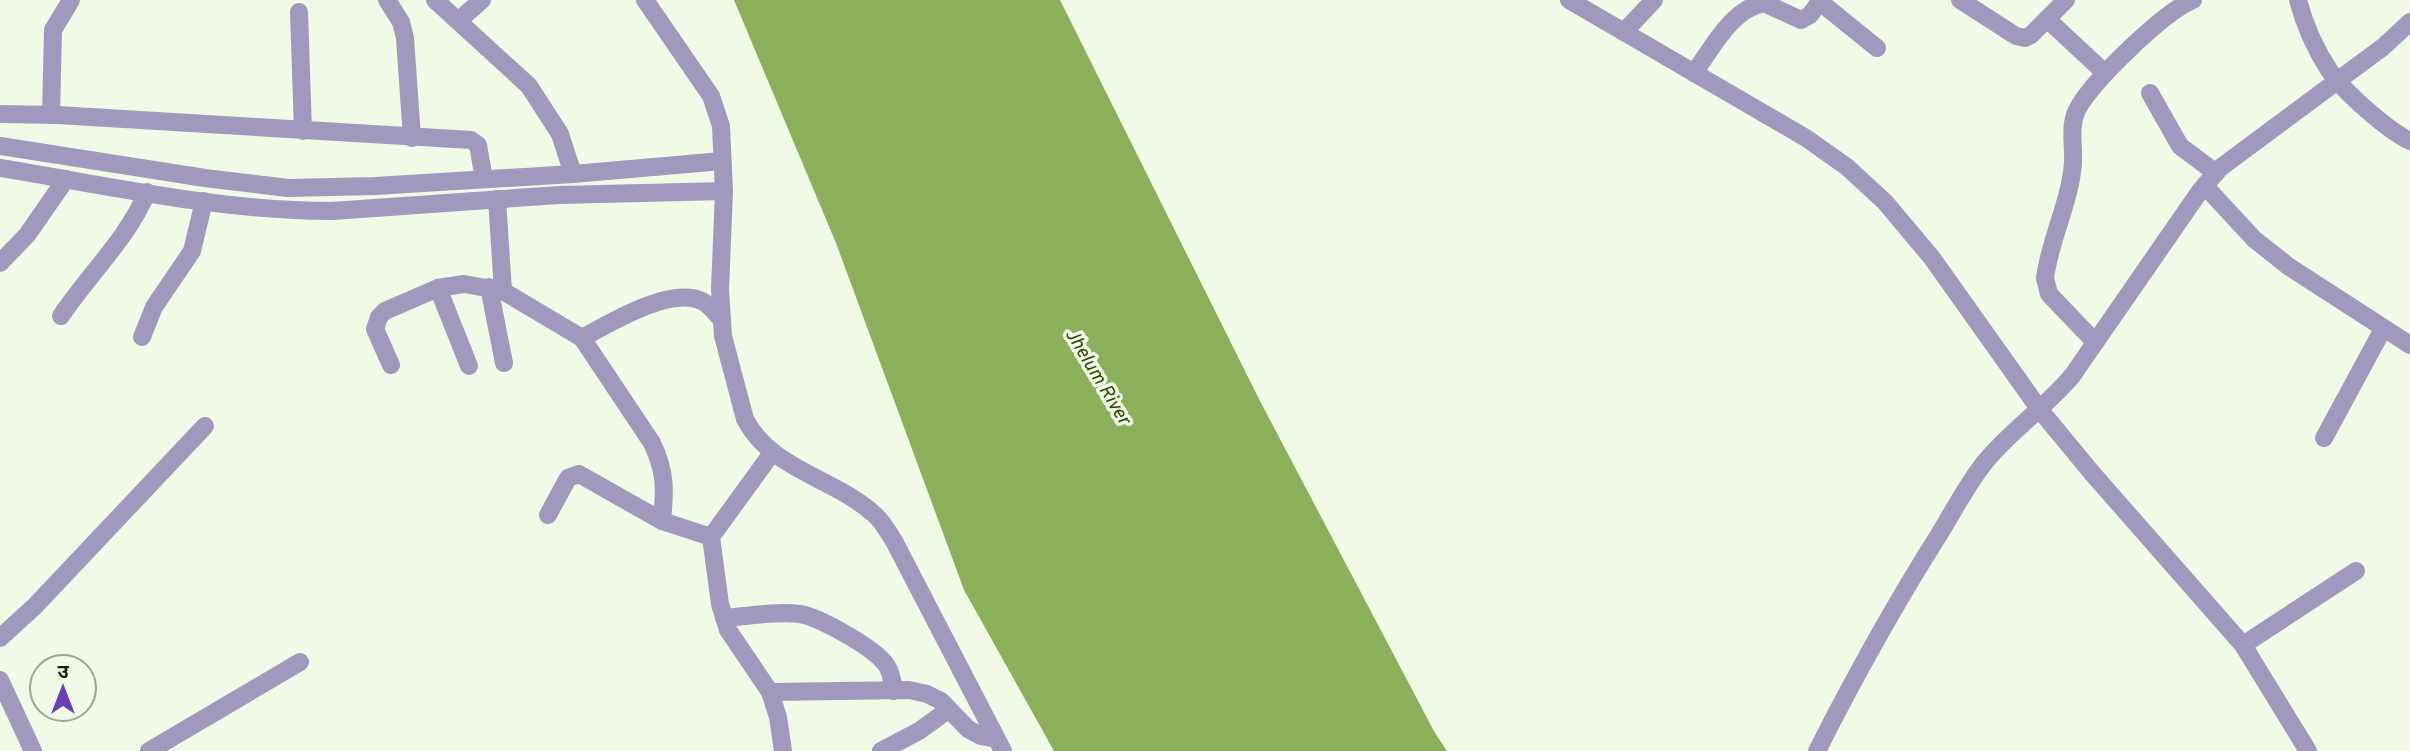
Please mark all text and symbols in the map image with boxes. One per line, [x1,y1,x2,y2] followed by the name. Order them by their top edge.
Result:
[1059,324,1136,431] water label: Jhelum River
[28,653,98,723] north arrow
[57,661,69,685] text: उ

